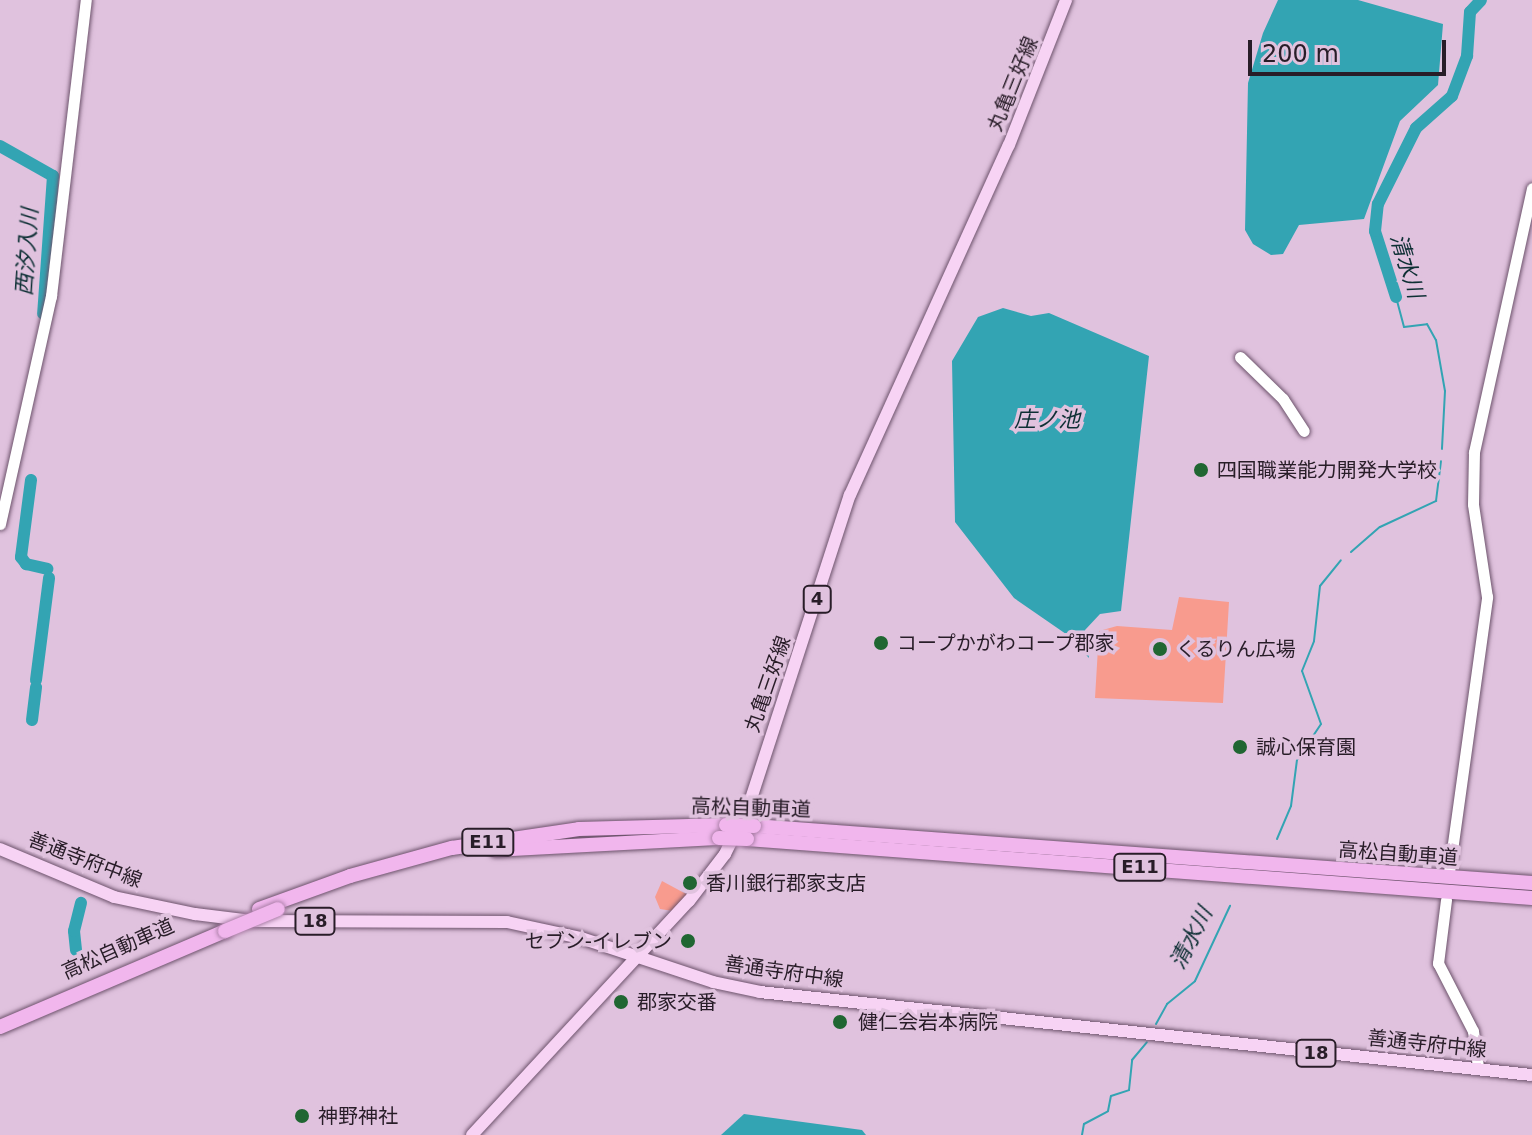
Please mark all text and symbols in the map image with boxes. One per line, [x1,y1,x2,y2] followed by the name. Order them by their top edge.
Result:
[1252,24,1450,74] scale bar
[983,33,1043,135] street label: 丸亀三好線
[1262,40,1339,68] text: 200 m
[11,207,43,297] water label: 西汐入川
[1385,231,1429,301] water label: 清水川
[1014,407,1080,433] water label: 庄ノ池
[1217,458,1437,482] place label: 四国職業能力開発大学校
[1192,461,1210,479] marker: 四国職業能力開発大学校
[801,585,833,613] road number: 4
[897,631,1117,655] place label: コープかがわコープ郡家
[740,633,796,735] street label: 丸亀三好線
[872,634,890,652] marker: コープかがわコープ郡家
[1176,637,1296,661] place label: くるりん広場
[1151,640,1169,658] marker: くるりん広場
[1256,735,1356,759] place label: 誠心保育園
[1231,738,1249,756] marker: 誠心保育園
[691,794,811,822] street label: 高松自動車道
[25,827,145,893] street label: 善通寺府中線
[460,828,516,856] road number: E11
[1337,838,1459,870] street label: 高松自動車道
[1112,853,1168,881] road number: E11
[706,871,866,895] place label: 香川銀行郡家支店
[681,874,699,892] marker: 香川銀行郡家支店
[1164,903,1218,973] water label: 清水川
[293,907,337,935] road number: 18
[58,914,178,984] street label: 高松自動車道
[525,929,672,953] place label: セブン-イレブン
[679,932,697,950] marker: セブン-イレブン
[723,952,845,992] street label: 善通寺府中線
[637,990,717,1014] place label: 郡家交番
[612,993,630,1011] marker: 郡家交番
[858,1010,998,1034] place label: 健仁会岩本病院
[829,1011,851,1033] marker: 健仁会岩本病院
[1366,1026,1488,1062] street label: 善通寺府中線
[1294,1039,1338,1067] road number: 18
[318,1104,398,1128] place label: 神野神社
[293,1107,311,1125] marker: 神野神社

